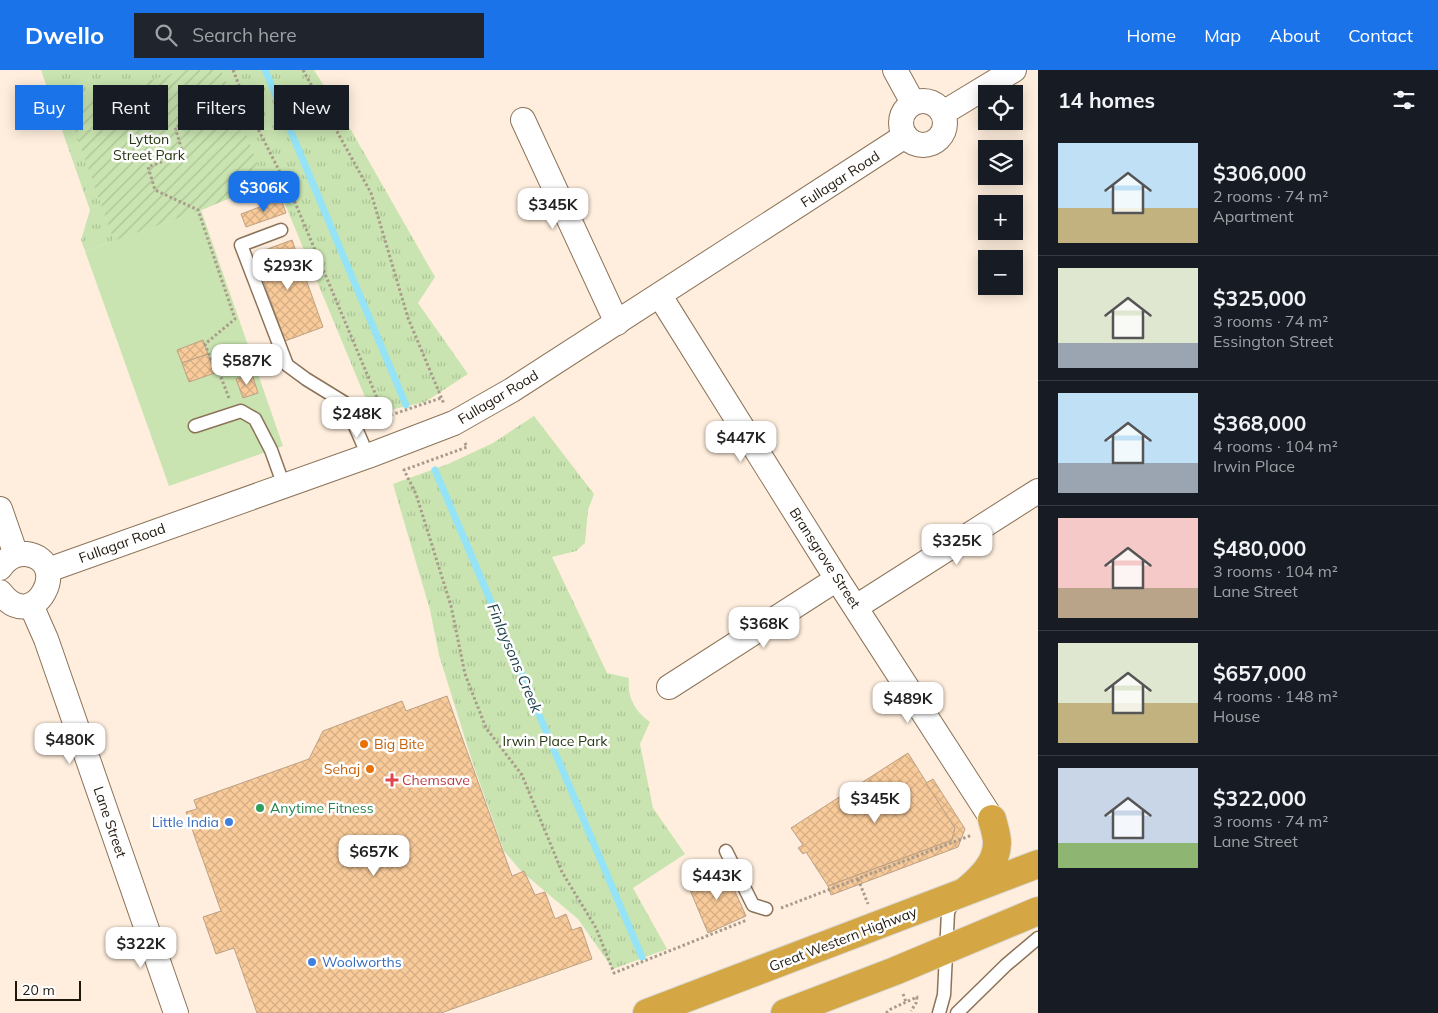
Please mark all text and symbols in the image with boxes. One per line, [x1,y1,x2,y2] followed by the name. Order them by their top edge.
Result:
[134,13,484,58] search box
[25,20,104,50] text: Dwello
[152,21,180,49] icon: search
[192,23,297,47] text: Search here
[1126,24,1176,47] text: Home
[1204,24,1241,47] text: Map
[1269,24,1320,47] text: About
[1348,24,1413,47] text: Contact
[15,85,83,130] chip: Buy
[93,85,168,130] chip: Rent
[178,85,264,130] chip: Filters
[274,85,349,130] chip: New
[978,85,1023,295] map controls
[978,85,1023,130] button: locate
[1390,86,1418,114] icon: filters
[1058,87,1155,113] text: 14 homes
[113,130,186,164] park label: Lytton Street Park
[978,140,1023,185] button: layers
[797,147,883,211] street label: Fullagar Road
[1213,160,1306,186] text: $306,000
[1098,163,1158,223] icon: home
[229,170,299,213] pin: $306K
[239,177,289,197] text: $306K
[1213,186,1328,206] text: 2 rooms · 74 m²
[518,188,588,230] pin: $345K
[528,194,578,214] text: $345K
[978,195,1023,240] button: +
[1213,206,1294,226] text: Apartment
[253,248,323,291] pin: $293K
[978,250,1023,295] button: −
[263,255,313,275] text: $293K
[1213,285,1306,311] text: $325,000
[1098,288,1158,348] icon: home
[1213,311,1328,331] text: 3 rooms · 74 m²
[1213,331,1333,351] text: Essington Street
[212,344,282,386] pin: $587K
[222,350,272,370] text: $587K
[454,366,542,428] street label: Fullagar Road
[322,396,392,439] pin: $248K
[332,403,382,423] text: $248K
[1213,410,1306,436] text: $368,000
[1098,413,1158,473] icon: home
[706,420,776,463] pin: $447K
[716,427,766,447] text: $447K
[1213,436,1338,456] text: 4 rooms · 104 m²
[1213,456,1295,476] text: Irwin Place
[786,504,864,612] street label: Bransgrove Street
[76,519,168,567] street label: Fullagar Road
[922,524,992,566] pin: $325K
[932,530,982,550] text: $325K
[1213,535,1306,561] text: $480,000
[1098,538,1158,598] icon: home
[1213,561,1338,581] text: 3 rooms · 104 m²
[1213,581,1298,601] text: Lane Street
[483,600,547,717] water label: Finlaysons Creek
[729,606,799,649] pin: $368K
[739,613,789,633] text: $368K
[1213,660,1306,686] text: $657,000
[1098,663,1158,723] icon: home
[873,682,943,724] pin: $489K
[1213,686,1338,706] text: 4 rooms · 148 m²
[883,688,933,708] text: $489K
[1213,706,1260,726] text: House
[35,722,105,765] pin: $480K
[45,729,95,749] text: $480K
[503,732,608,750] park label: Irwin Place Park
[374,735,424,753] place label: Big Bite
[358,738,370,750] marker: Big Bite
[324,760,360,778] place label: Sehaj
[364,763,376,775] marker: Sehaj
[402,771,470,789] place label: Chemsave
[386,774,398,786] marker: Chemsave
[840,782,910,824] pin: $345K
[89,784,131,860] street label: Lane Street
[1213,785,1306,811] text: $322,000
[850,788,900,808] text: $345K
[1098,788,1158,848] icon: home
[270,799,374,817] place label: Anytime Fitness
[254,802,266,814] marker: Anytime Fitness
[1213,811,1328,831] text: 3 rooms · 74 m²
[152,813,219,831] place label: Little India
[223,816,235,828] marker: Little India
[1213,831,1298,851] text: Lane Street
[339,834,409,877] pin: $657K
[349,841,399,861] text: $657K
[682,858,752,901] pin: $443K
[692,865,742,885] text: $443K
[767,902,920,976] street label: Great Western Highway
[106,926,176,969] pin: $322K
[116,933,166,953] text: $322K
[322,953,402,971] place label: Woolworths
[306,956,318,968] marker: Woolworths
[15,978,81,1001] scale bar
[22,981,55,999] text: 20 m

